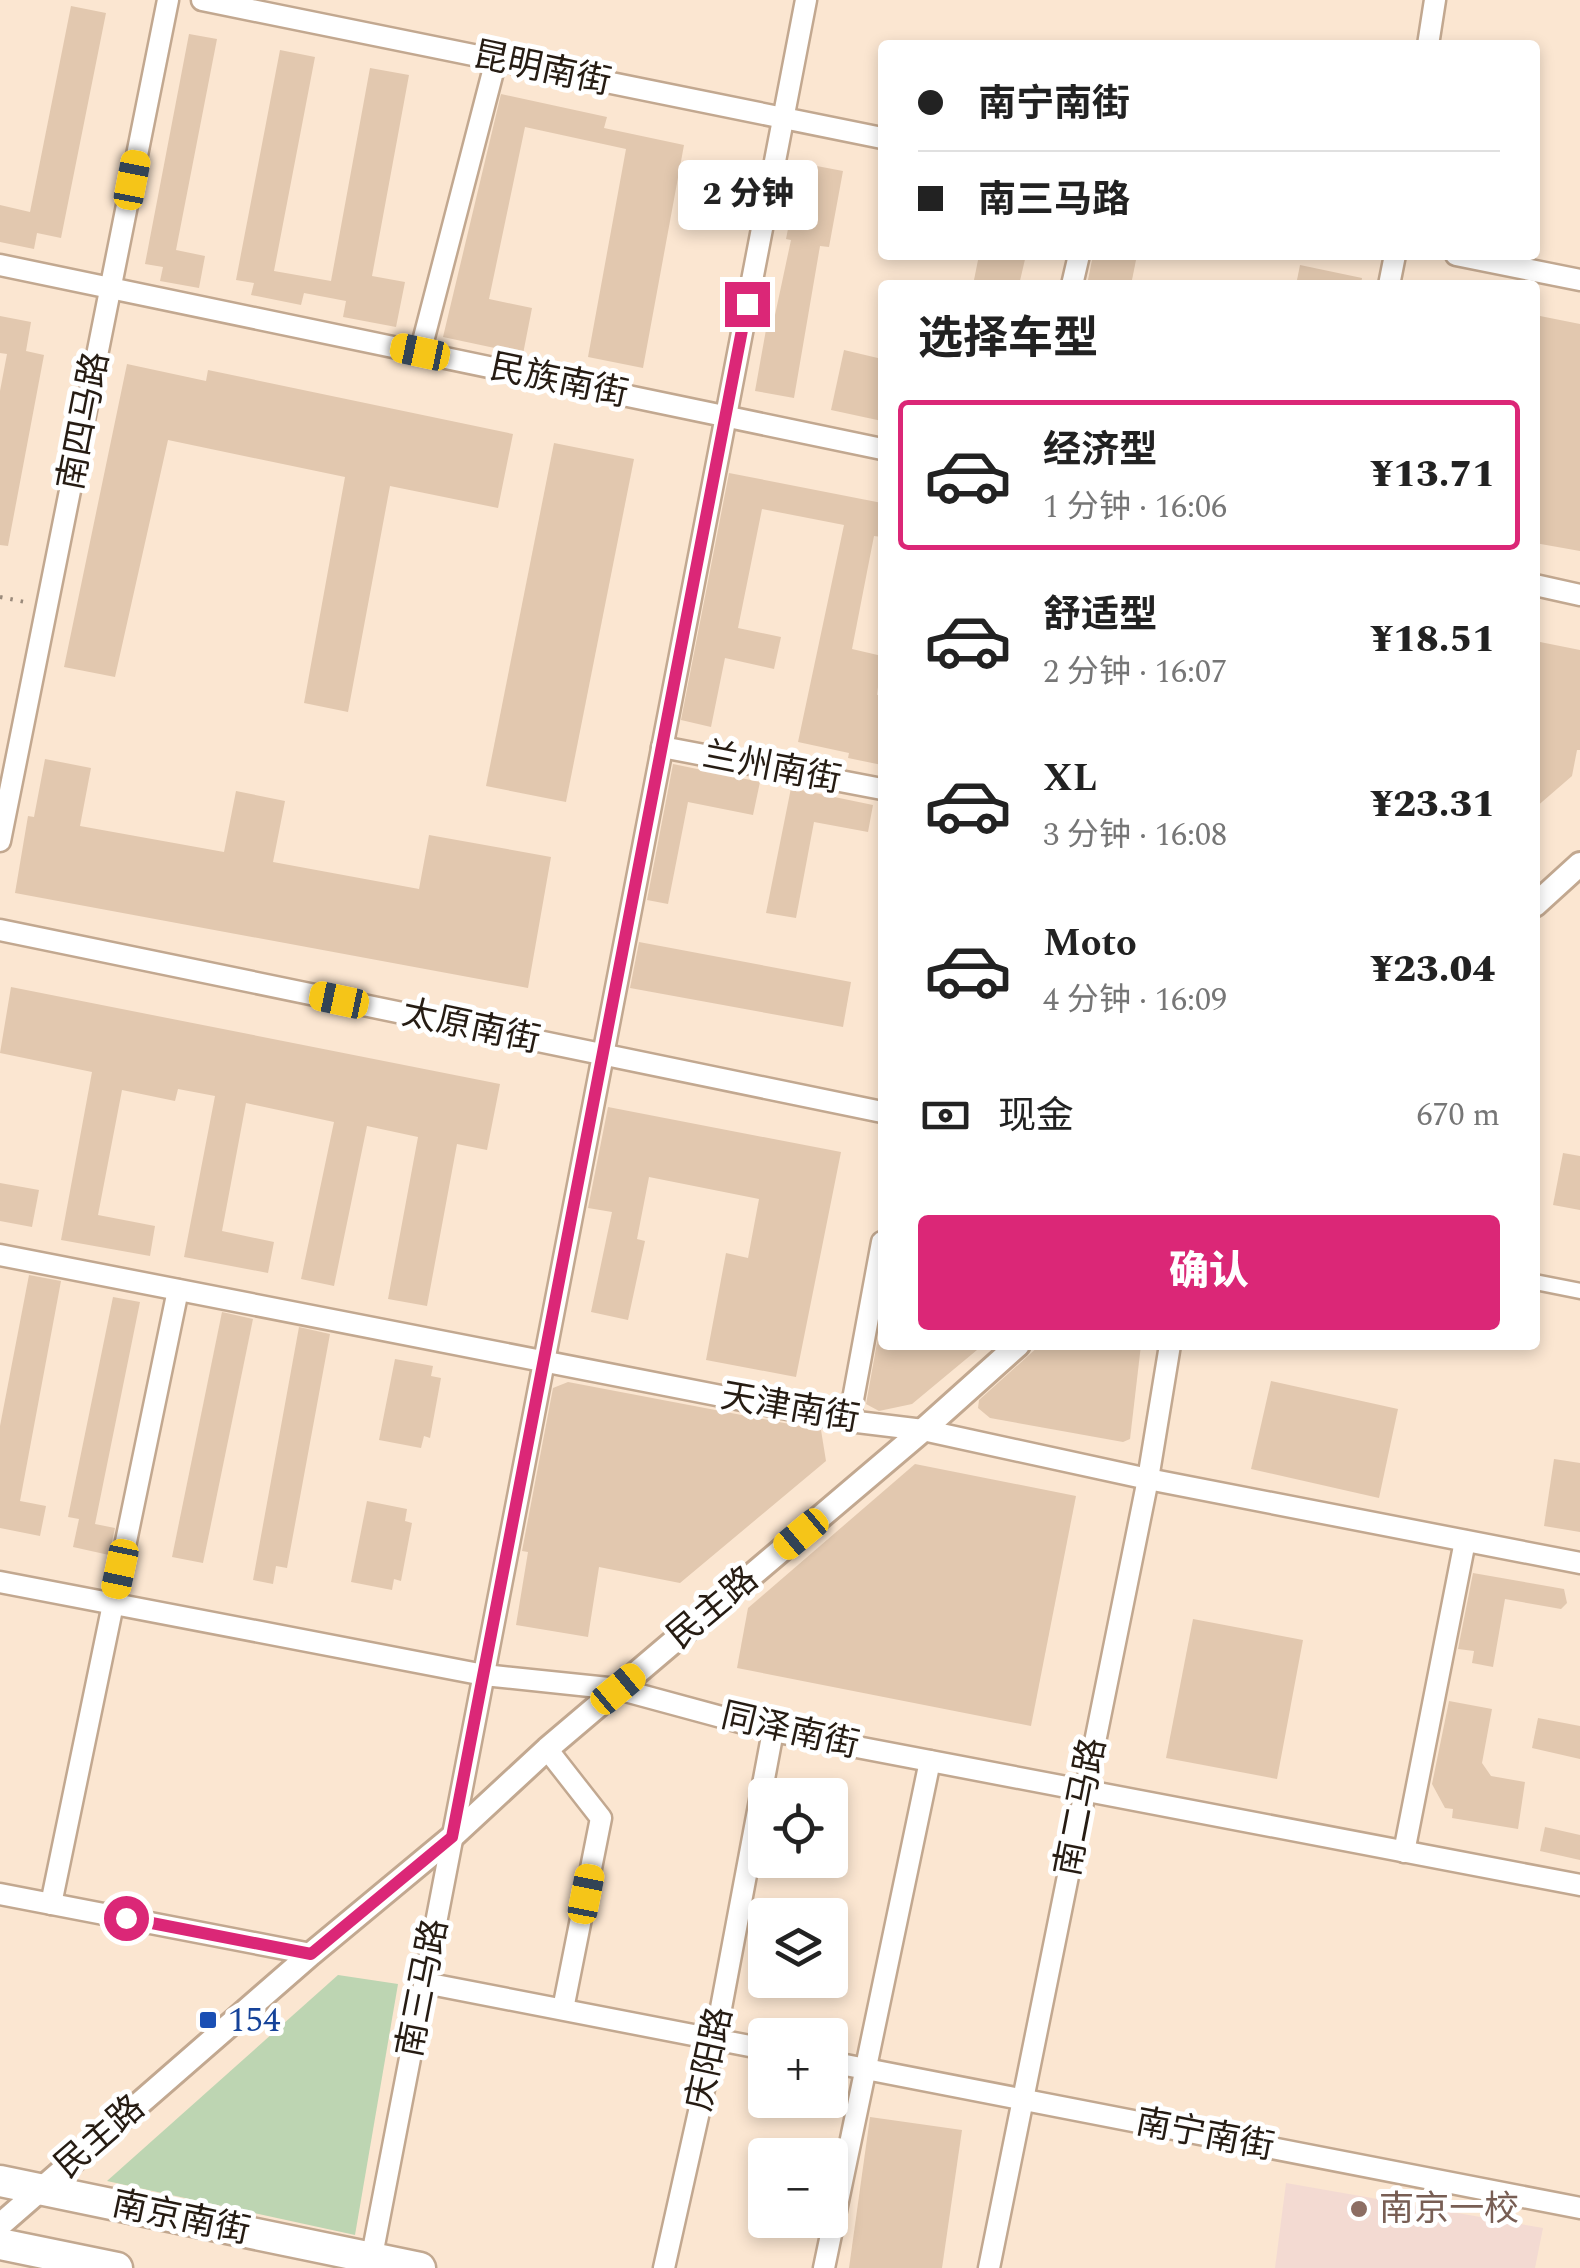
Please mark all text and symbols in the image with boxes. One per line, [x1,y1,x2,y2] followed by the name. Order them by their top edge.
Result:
[468,29,616,109] street label: 昆明南街
[978,76,1130,134] text: 南宁南街
[112,148,152,212] car
[677,159,817,229] callout: 2 分钟
[702,170,794,219] text: 2 分钟
[978,172,1130,230] text: 南三马路
[725,282,770,327] route end
[918,305,1098,374] text: 选择车型
[388,331,452,373] car
[485,341,633,421] street label: 民族南街
[45,347,123,495] street label: 南四马路
[1043,422,1157,480] text: 经济型
[923,430,1013,520] icon: car
[1370,446,1495,504] text: ¥13.71
[1043,483,1227,532] text: 1 分钟 · 16:06
[1043,587,1157,645] text: 舒适型
[923,595,1013,685] icon: car
[1370,611,1495,669] text: ¥18.51
[1043,648,1227,697] text: 2 分钟 · 16:07
[698,729,846,807] street label: 兰州南街
[1043,750,1097,808] text: XL
[923,760,1013,850] icon: car
[1370,776,1495,834] text: ¥23.31
[1043,811,1227,860] text: 3 分钟 · 16:08
[1043,915,1137,973] text: Moto
[923,925,1013,1015] icon: car
[1370,941,1495,999] text: ¥23.04
[1043,976,1227,1025] text: 4 分钟 · 16:09
[307,979,371,1021] car
[397,987,545,1067] street label: 太原南街
[918,1088,973,1143] icon: cash
[998,1088,1074,1146] text: 现金
[1416,1091,1500,1140] text: 670 m
[918,1215,1500,1330] button: 确认
[716,1370,864,1446] street label: 天津南街
[768,1503,834,1565] car
[99,1537,141,1601] car
[656,1554,770,1662] street label: 民主路
[585,1658,651,1720] car
[716,1689,864,1773] street label: 同泽南街
[1042,1733,1120,1881] street label: 南二马路
[748,1778,848,2238] map controls
[748,1778,848,1878] button: locate
[566,1862,606,1926] car
[104,1896,149,1941] route start
[748,1898,848,1998] button: layers
[384,1914,462,2062] street label: 南三马路
[228,1994,281,2047] place label: 154
[673,2002,747,2116] street label: 庆阳路
[197,2009,219,2031] marker: 154
[748,2018,848,2118] button: +
[43,2083,157,2191] street label: 民主路
[1131,2096,1279,2174] street label: 南宁南街
[748,2138,848,2238] button: −
[107,2178,255,2258] street label: 南京南街
[1379,2183,1519,2236] place label: 南京一校
[1348,2198,1370,2220] marker: 南京一校

